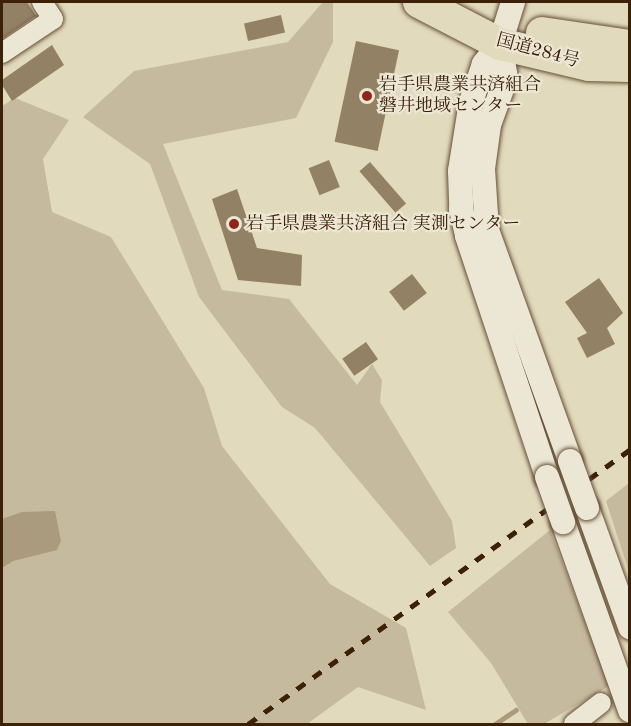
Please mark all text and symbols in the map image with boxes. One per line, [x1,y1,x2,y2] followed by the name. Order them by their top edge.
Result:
[494,30,582,72] street label: 国道284号
[379,75,541,118] place label: 岩手県農業共済組合 磐井地域センター
[360,89,374,103] marker: 岩手県農業共済組合 磐井地域センター
[246,213,521,235] place label: 岩手県農業共済組合 実測センター
[227,217,241,231] marker: 岩手県農業共済組合 実測センター

